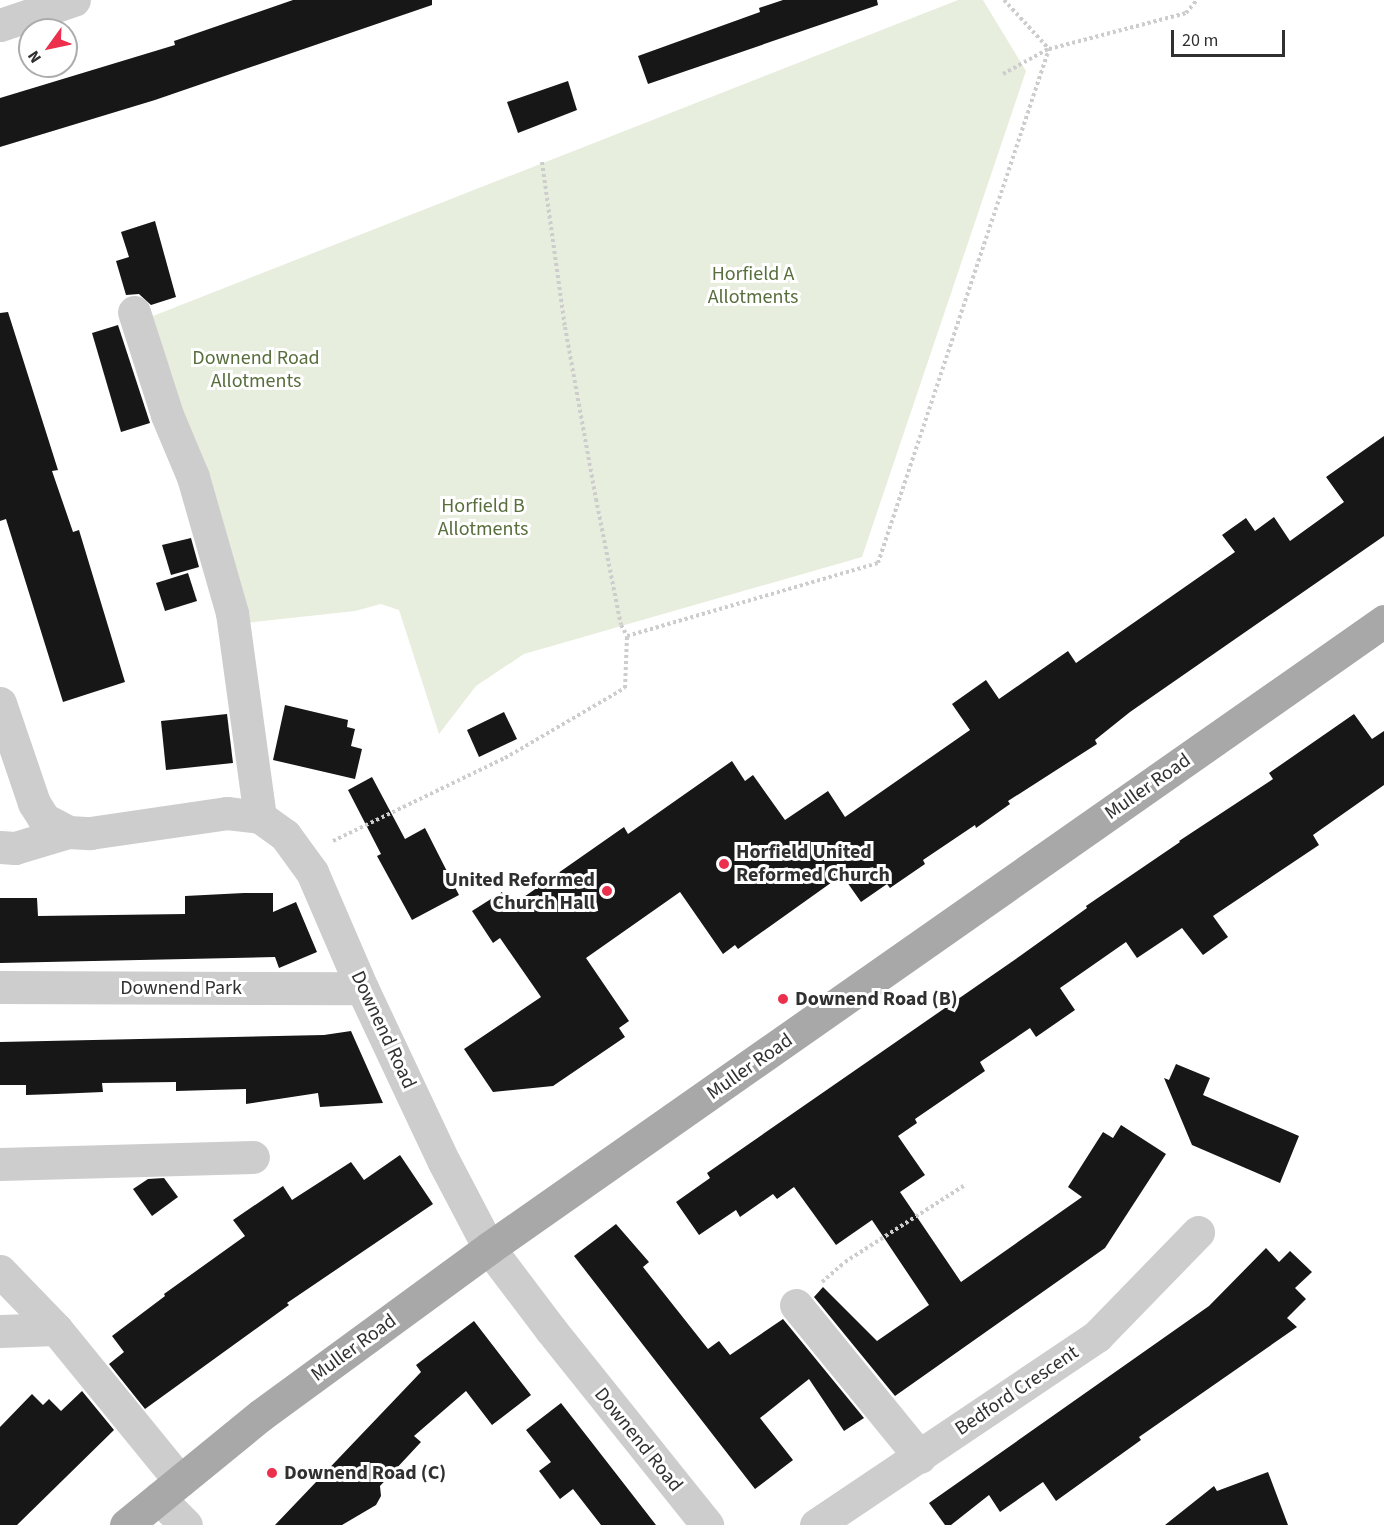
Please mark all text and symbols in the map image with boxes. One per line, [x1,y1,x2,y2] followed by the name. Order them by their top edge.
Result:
[18,18,78,78] north arrow
[1174,18,1288,56] scale bar
[1182,28,1218,53] text: 20 m
[22,46,47,67] text: N
[708,262,798,309] park label: Horfield A Allotments
[192,347,320,394] park label: Downend Road Allotments
[438,495,528,542] park label: Horfield B Allotments
[1100,749,1196,825] street label: Muller Road
[736,840,890,887] place label: Horfield United Reformed Church
[717,857,731,871] marker: Horfield United Reformed Church
[445,868,595,915] place label: United Reformed Church Hall
[600,884,614,898] marker: United Reformed Church Hall
[345,967,421,1093] street label: Downend Road
[120,976,242,1000] street label: Downend Park
[795,987,958,1011] place label: Downend Road (B)
[776,992,790,1006] marker: Downend Road (B)
[702,1029,798,1105] street label: Muller Road
[307,1309,401,1387] street label: Muller Road
[951,1341,1083,1441] street label: Bedford Crescent
[589,1383,687,1497] street label: Downend Road
[284,1461,446,1485] place label: Downend Road (C)
[265,1466,279,1480] marker: Downend Road (C)

